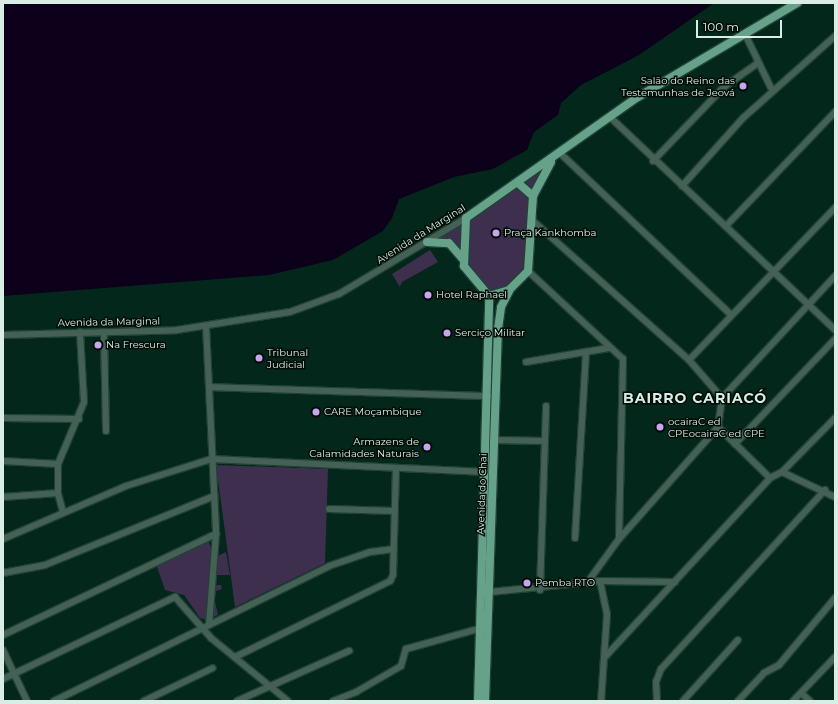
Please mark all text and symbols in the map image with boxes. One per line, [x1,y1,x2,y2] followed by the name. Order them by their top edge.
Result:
[698,12,784,38] scale bar
[703,19,739,34] text: 100 m
[621,74,735,98] place label: Salão do Reino das Testemunhas de Jeová
[738,81,748,91] marker: Salão do Reino das Testemunhas de Jeová
[374,202,468,266] street label: Avenida da Marginal
[504,227,597,239] place label: Praça Kankhomba
[491,228,501,238] marker: Praça Kankhomba
[436,289,507,301] place label: Hotel Raphael
[423,290,433,300] marker: Hotel Raphael
[58,315,160,329] street label: Avenida da Marginal
[455,327,525,339] place label: Serciço Militar
[442,328,452,338] marker: Serciço Militar
[106,339,166,351] place label: Na Frescura
[93,340,103,350] marker: Na Frescura
[267,346,308,370] place label: Tribunal Judicial
[254,353,264,363] marker: Tribunal Judicial
[623,390,767,406] district label: BAIRRO CARIACÓ
[324,406,422,418] place label: CARE Moçambique
[311,407,321,417] marker: CARE Moçambique
[668,415,765,438] place label: ocairaC ed CPEocairaC ed CPE
[655,422,665,432] marker: ocairaC ed CPEocairaC ed CPE
[309,435,419,458] place label: Armazens de Calamidades Naturais
[422,442,432,452] marker: Armazens de Calamidades Naturais
[475,453,489,535] street label: Avenida do Chai
[535,577,595,589] place label: Pemba RTO
[522,578,532,588] marker: Pemba RTO

